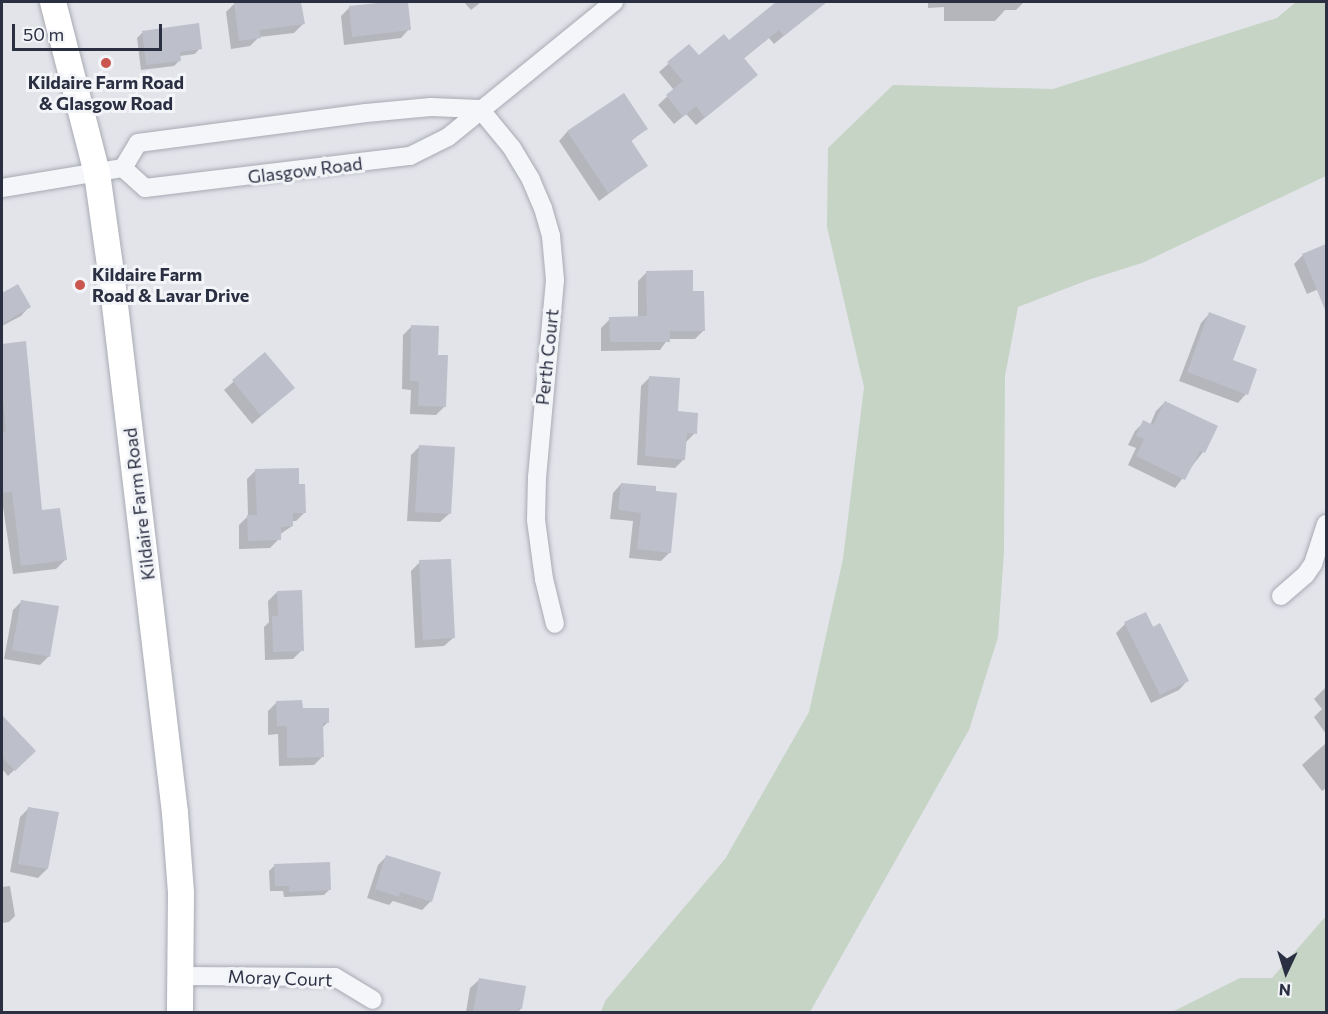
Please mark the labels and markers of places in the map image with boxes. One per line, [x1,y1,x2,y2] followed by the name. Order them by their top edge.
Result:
[99,56,113,70] marker: Kildaire Farm Road & Glasgow Road
[28,72,184,115] place label: Kildaire Farm Road & Glasgow Road
[92,264,249,306] place label: Kildaire Farm Road & Lavar Drive
[73,278,87,292] marker: Kildaire Farm Road & Lavar Drive

